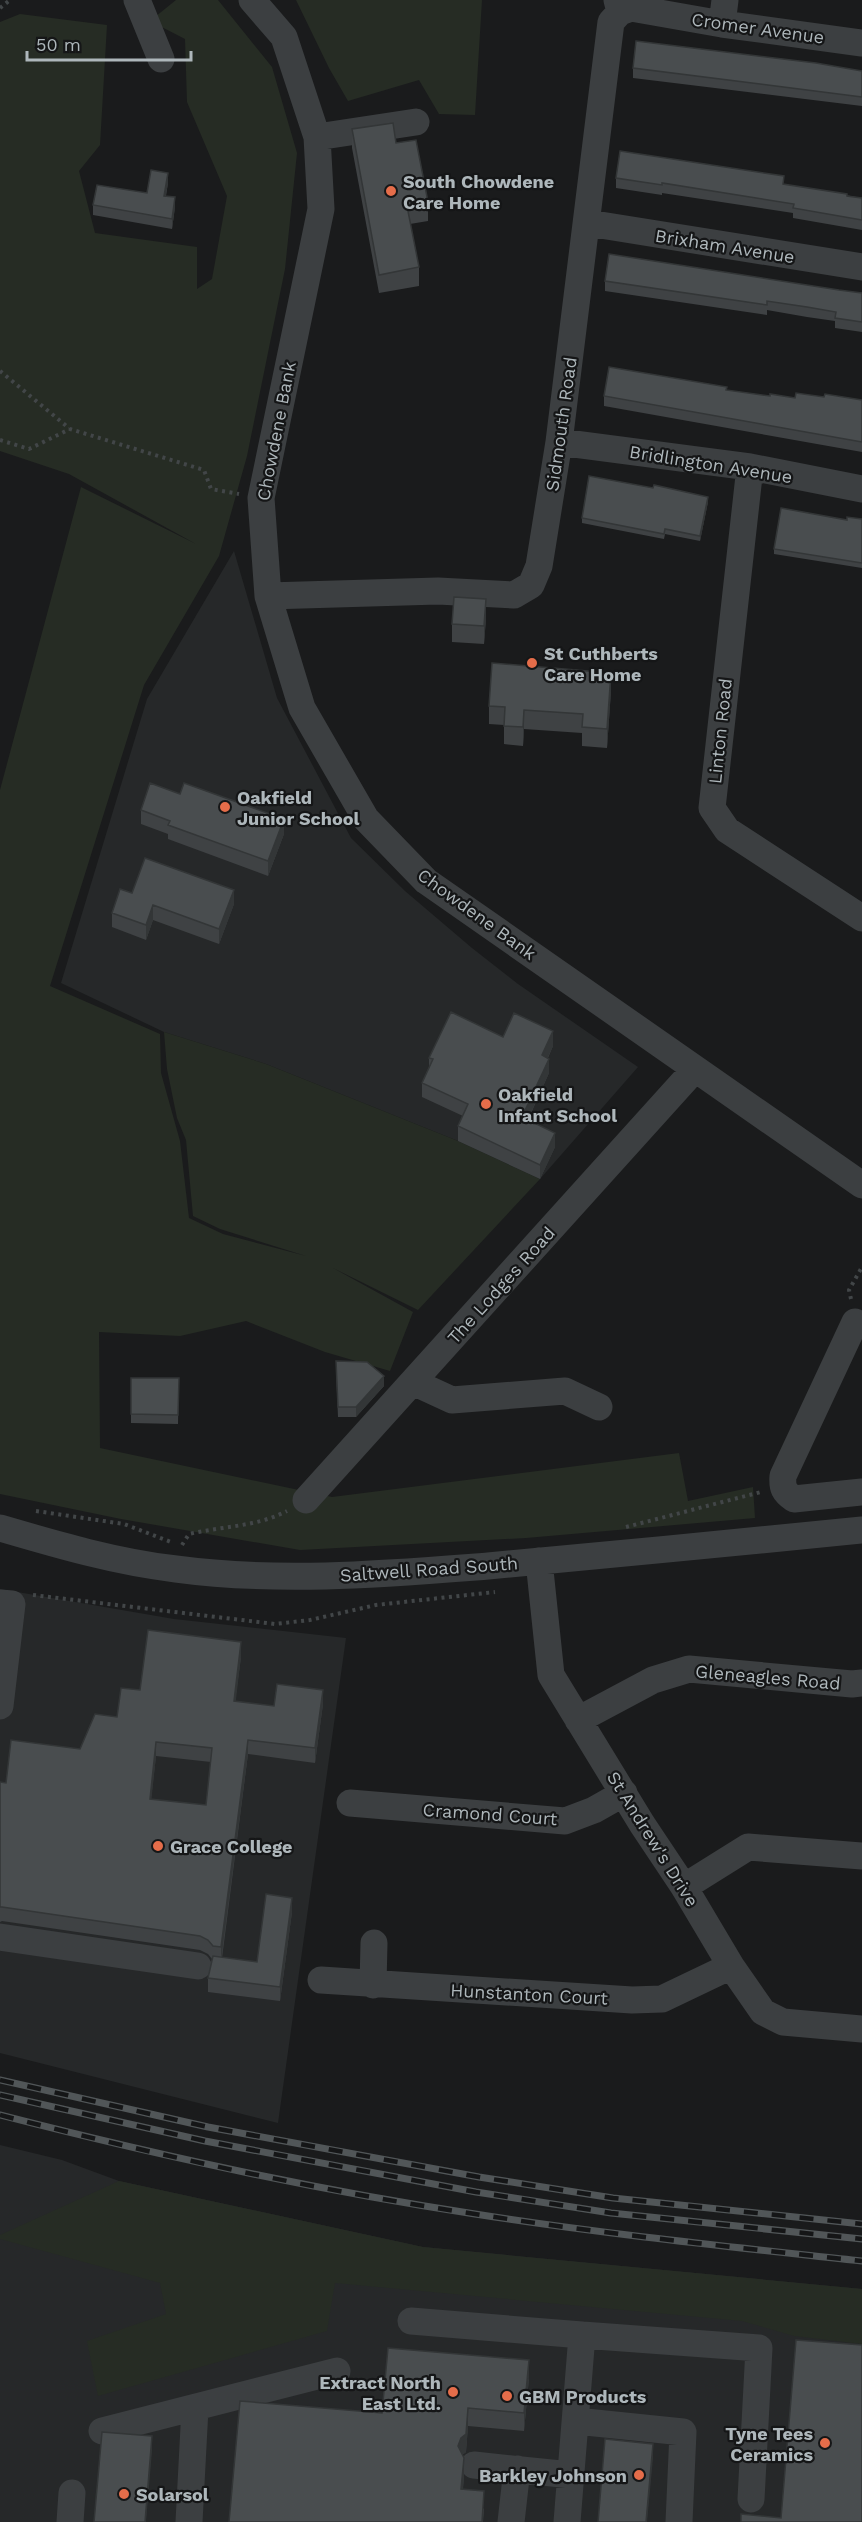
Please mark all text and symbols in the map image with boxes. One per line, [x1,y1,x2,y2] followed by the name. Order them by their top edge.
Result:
[690,8,826,48] street label: Cromer Avenue
[27,24,190,62] scale bar
[36,34,81,55] text: 50 m
[403,171,554,213] place label: South Chowdene Care Home
[384,184,398,198] marker: South Chowdene Care Home
[654,225,796,267] street label: Brixham Avenue
[541,356,581,492] street label: Sidmouth Road
[252,360,300,502] street label: Chowdene Bank
[628,441,794,487] street label: Bridlington Avenue
[544,643,658,685] place label: St Cuthberts Care Home
[525,656,539,670] marker: St Cuthberts Care Home
[704,677,736,785] street label: Linton Road
[237,787,360,829] place label: Oakfield Junior School
[218,800,232,814] marker: Oakfield Junior School
[414,864,540,964] street label: Chowdene Bank
[498,1084,617,1126] place label: Oakfield Infant School
[479,1097,493,1111] marker: Oakfield Infant School
[443,1222,559,1348] street label: The Lodges Road
[339,1552,519,1586] street label: Saltwell Road South
[695,1660,841,1694] street label: Gleneagles Road
[603,1768,703,1910] street label: St Andrew's Drive
[422,1799,558,1829] street label: Cramond Court
[170,1836,293,1857] place label: Grace College
[151,1839,165,1853] marker: Grace College
[450,1979,609,2009] street label: Hunstanton Court
[319,2372,441,2414] place label: Extract North East Ltd.
[446,2385,460,2399] marker: Extract North East Ltd.
[519,2386,647,2407] place label: GBM Products
[500,2389,514,2403] marker: GBM Products
[725,2423,813,2465] place label: Tyne Tees Ceramics
[818,2436,832,2450] marker: Tyne Tees Ceramics
[479,2465,627,2486] place label: Barkley Johnson
[632,2468,646,2482] marker: Barkley Johnson
[136,2484,209,2505] place label: Solarsol
[117,2487,131,2501] marker: Solarsol

